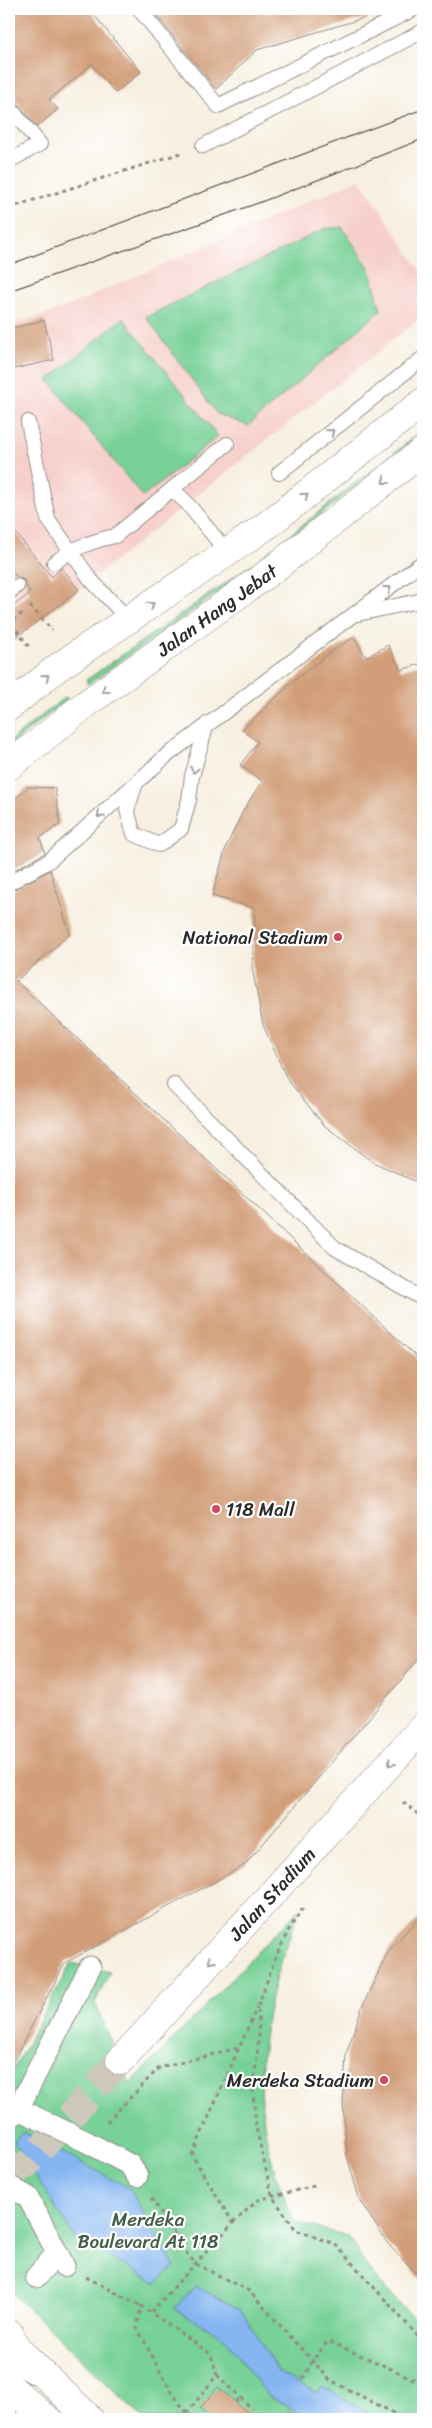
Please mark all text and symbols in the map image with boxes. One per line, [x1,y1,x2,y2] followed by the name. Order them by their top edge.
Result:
[325,429,334,437] one-way arrow
[381,475,391,484] one-way arrow
[299,493,308,501] one-way arrow
[149,555,286,666] street label: Jalan Hang Jebat
[382,586,392,595] one-way arrow
[145,602,155,611] one-way arrow
[41,673,50,682] one-way arrow
[101,684,111,693] one-way arrow
[189,766,199,774] one-way arrow
[96,809,105,818] one-way arrow
[182,921,328,954] place label: National Stadium
[332,931,344,943] marker: National Stadium
[226,1493,295,1526] place label: 118 Mall
[210,1503,222,1515] marker: 118 Mall
[387,1757,396,1766] one-way arrow
[220,1839,324,1949] street label: Jalan Stadium
[208,1956,217,1965] one-way arrow
[227,2064,374,2097] place label: Merdeka Stadium
[378,2074,390,2086] marker: Merdeka Stadium
[78,2203,219,2258] park label: Merdeka Boulevard At 118

